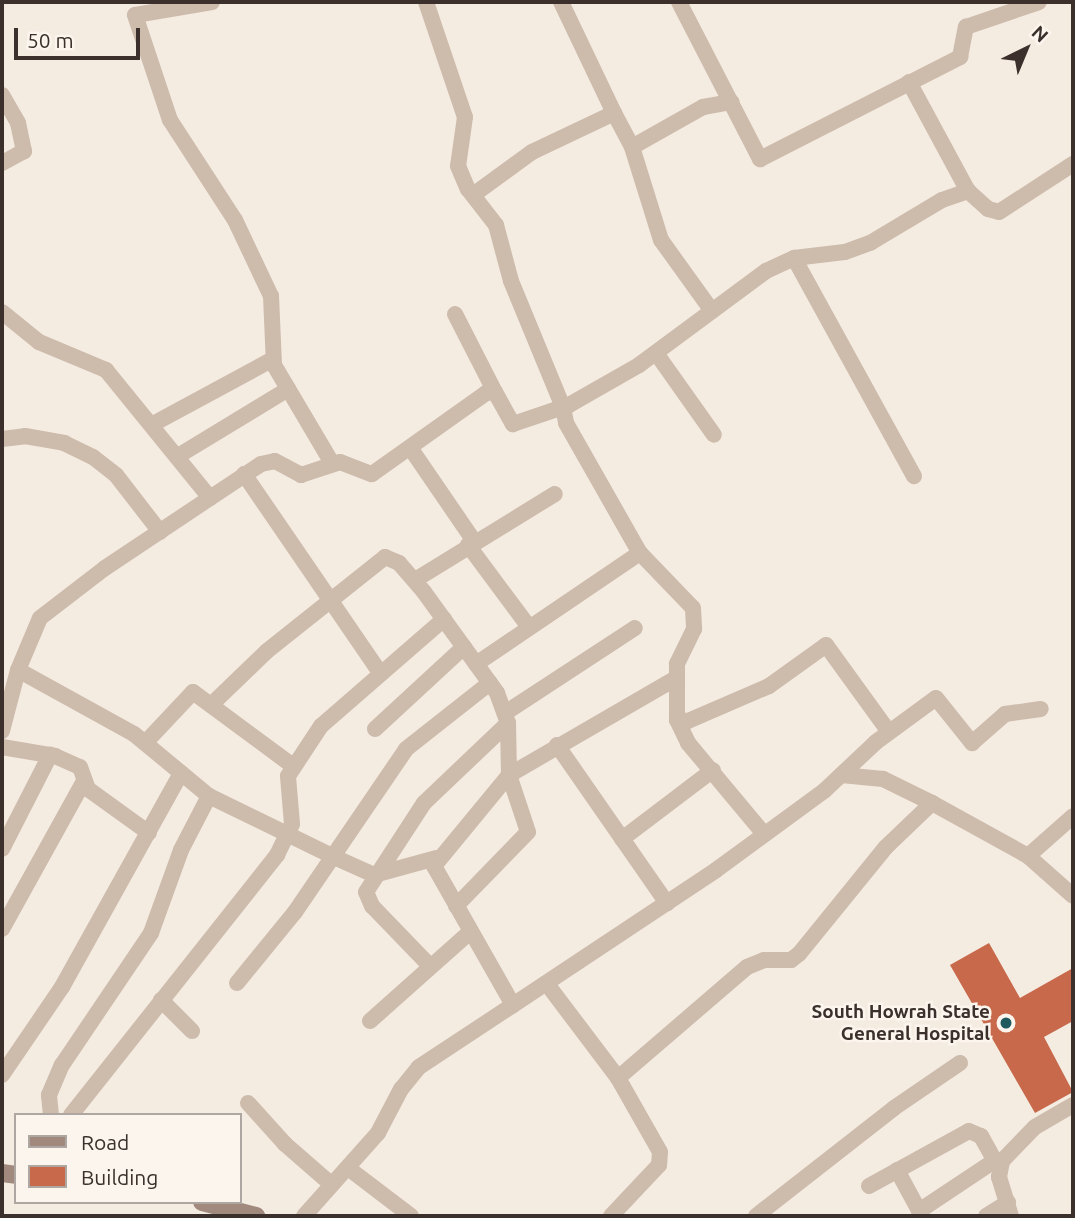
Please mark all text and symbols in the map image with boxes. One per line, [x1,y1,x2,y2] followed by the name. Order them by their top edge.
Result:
[18,14,144,58] scale bar
[991,14,1061,84] north arrow
[1028,21,1053,47] text: N
[27,28,74,52] text: 50 m
[812,1001,990,1045] place label: South Howrah State General Hospital
[996,1013,1016,1033] marker: South Howrah State General Hospital
[14,1113,242,1204] legend
[81,1130,129,1154] text: Road
[81,1165,158,1189] text: Building

